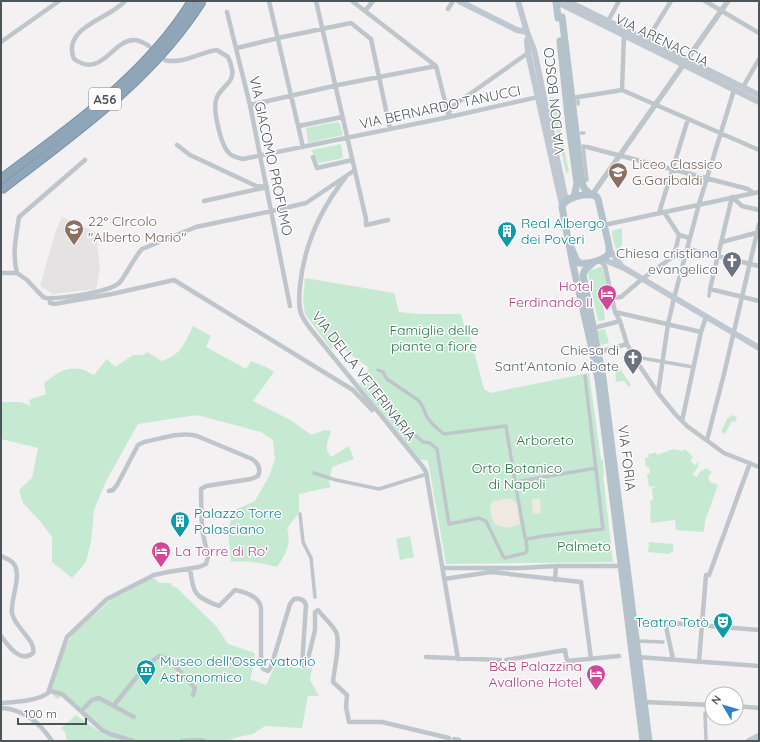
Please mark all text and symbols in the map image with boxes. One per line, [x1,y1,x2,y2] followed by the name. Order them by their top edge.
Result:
[612,10,712,70] street label: VIA ARENACCIA
[539,46,569,156] street label: VIA DON BOSCO
[245,75,297,238] street label: VIA GIACOMO PROFUMO
[358,81,522,133] street label: VIA BERNARDO TANUCCI
[89,88,121,110] road number: A56
[632,155,723,189] place label: Liceo Classico G.Garibaldi
[607,161,629,189] school or university icon: Liceo Classico G.Garibaldi
[88,212,187,246] place label: 22° CIrcolo "Alberto Mario"
[521,214,605,248] place label: Real Albergo dei Poveri
[63,218,85,246] school or university icon: 22° CIrcolo "Alberto Mario"
[496,220,518,248] building icon: Real Albergo dei Poveri
[616,244,718,278] place label: Chiesa cristiana evangelica
[721,250,743,278] church icon: Chiesa cristiana evangelica
[508,277,593,311] place label: Hotel Ferdinando II
[596,283,618,311] hotel icon: Hotel Ferdinando II
[308,308,420,444] street label: VIA DELLA VETERINARIA
[389,321,479,355] park label: Famiglie delle piante a fiore
[495,341,619,375] place label: Chiesa di Sant'Antonio Abate
[622,347,644,375] church icon: Chiesa di Sant'Antonio Abate
[614,424,640,492] street label: VIA FORIA
[516,431,574,449] park label: Arboreto
[472,459,562,493] park label: Orto Botanico di Napoli
[194,504,282,538] place label: Palazzo Torre Palasciano
[169,510,191,538] building icon: Palazzo Torre Palasciano
[557,537,611,555] park label: Palmeto
[150,540,172,568] hotel icon: La Torre di Ro'
[175,542,268,560] place label: La Torre di Ro'
[712,611,734,639] theatre icon: Teatro Totò
[635,613,709,631] place label: Teatro Totò
[160,652,316,686] place label: Museo dell'Osservatorio Astronomico
[489,657,582,691] place label: B&B Palazzina Avallone Hotel
[135,658,157,686] museum icon: Museo dell'Osservatorio Astronomico
[585,663,607,691] hotel icon: B&B Palazzina Avallone Hotel
[704,686,744,726] north arrow
[708,692,724,707] text: N
[18,700,86,726] scale bar
[24,706,57,721] text: 100 m

